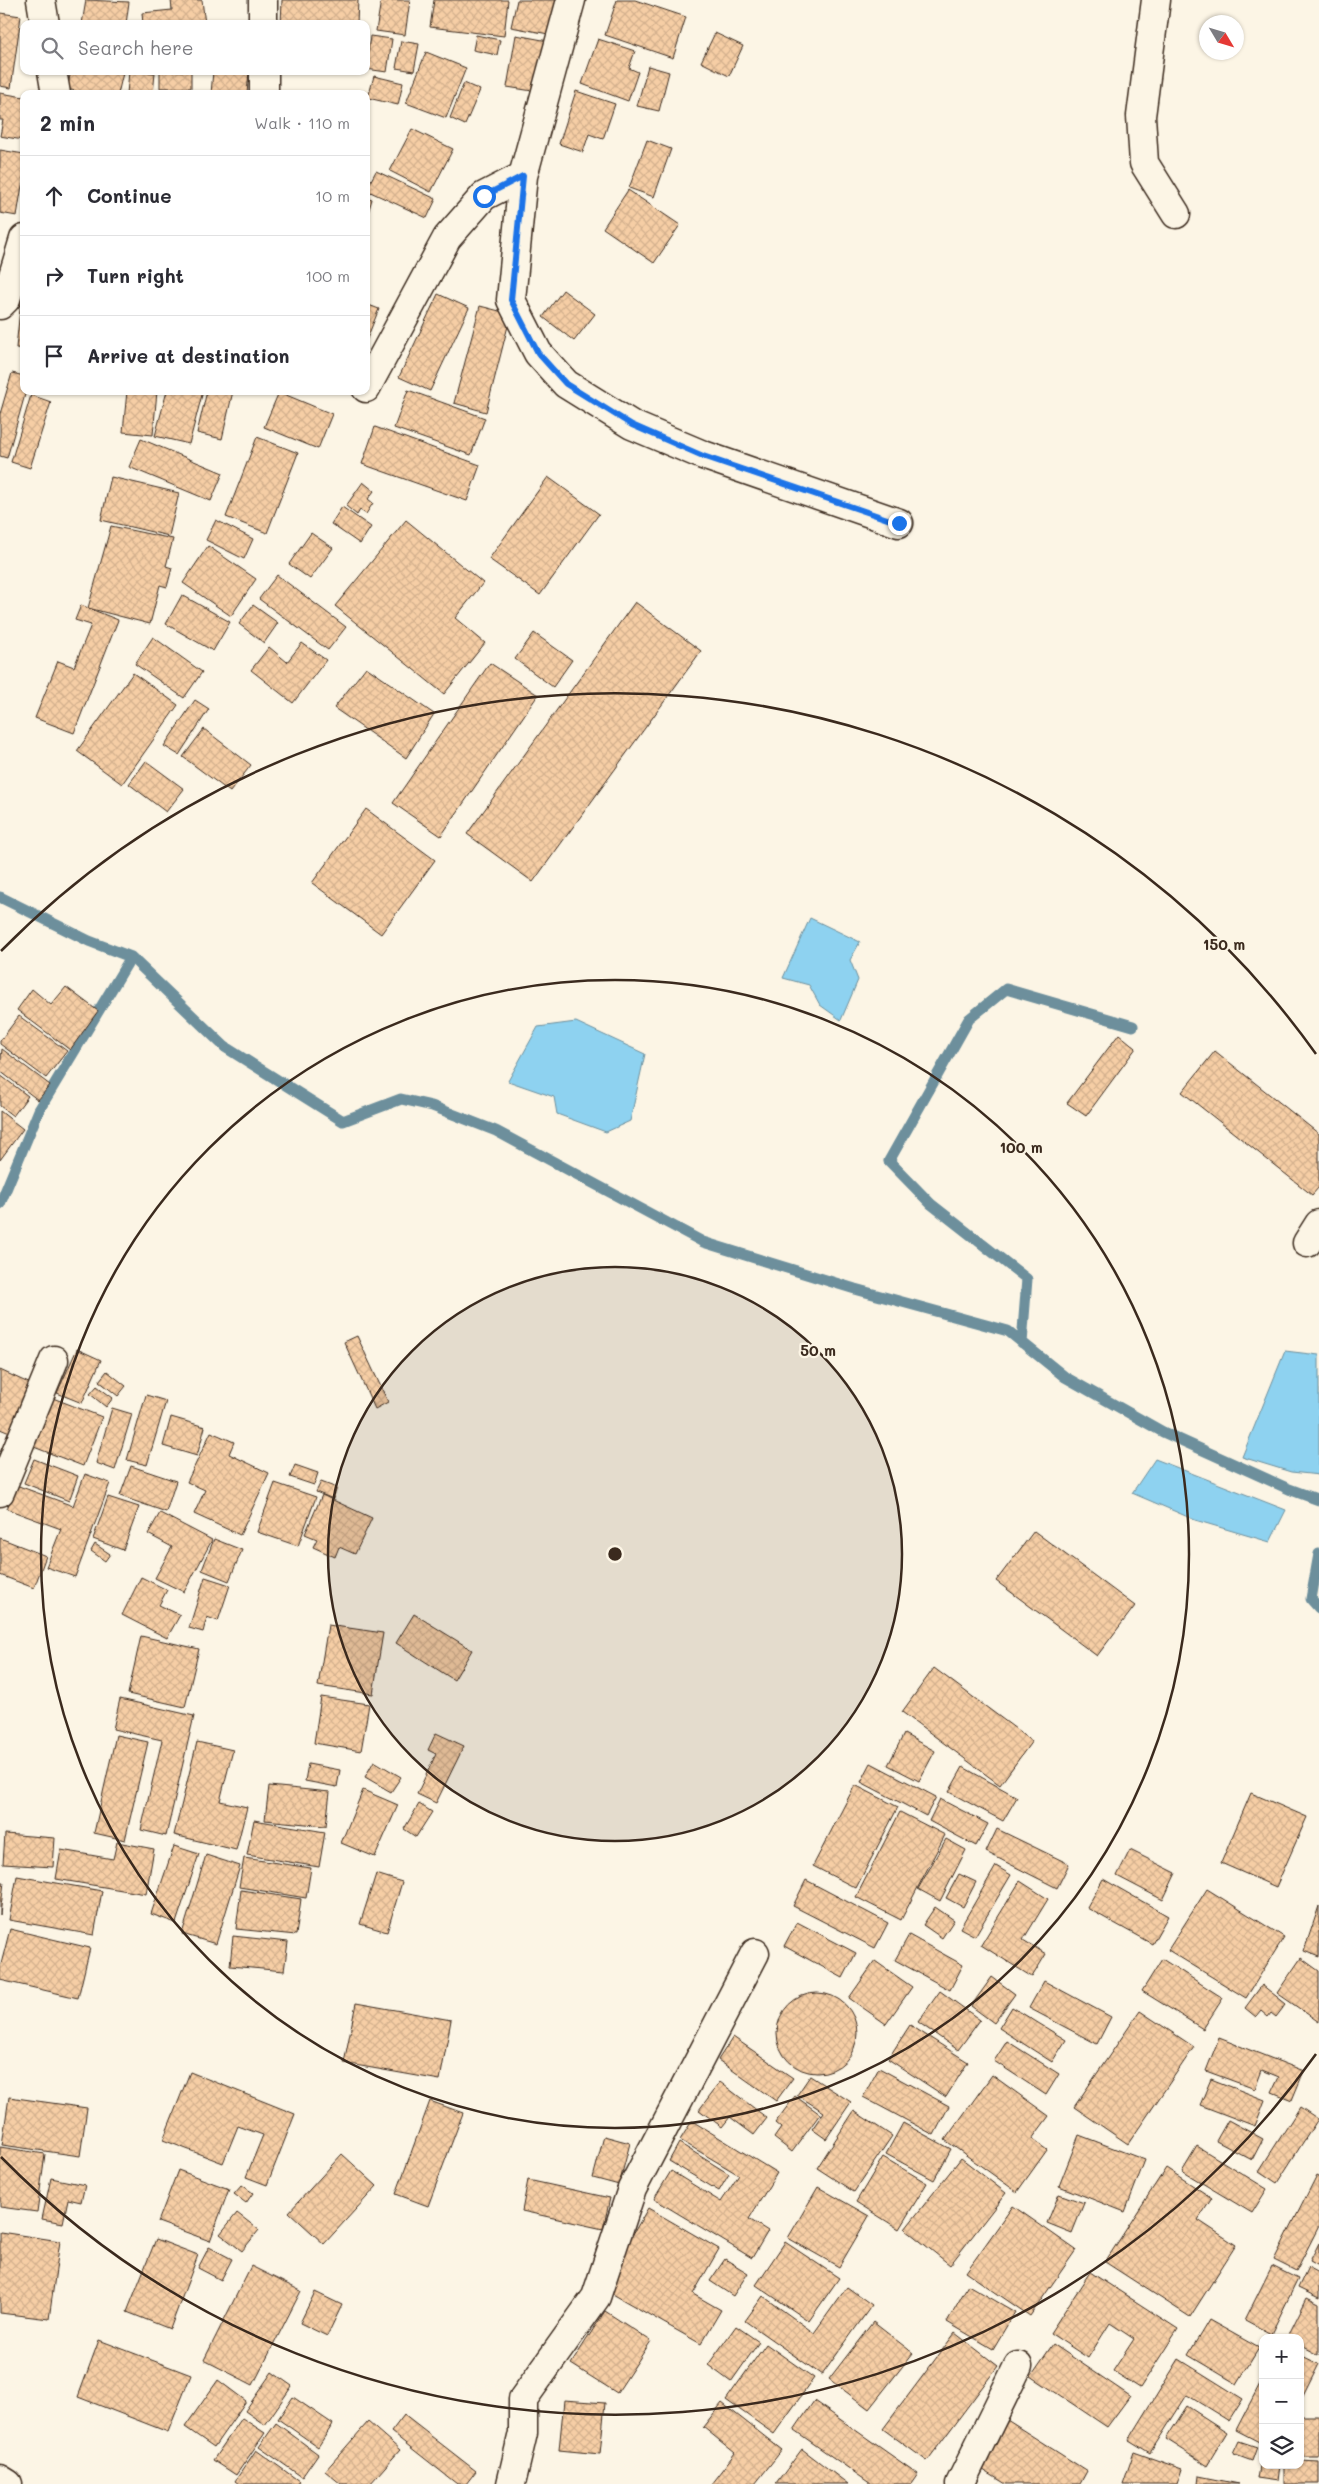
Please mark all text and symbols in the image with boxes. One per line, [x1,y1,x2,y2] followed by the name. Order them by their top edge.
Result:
[1199,15,1244,60] north arrow
[20,20,370,75] search box
[38,34,66,62] icon: search
[78,35,194,60] text: Search here
[40,109,95,136] text: 2 min
[254,112,350,133] text: Walk · 110 m
[40,182,68,210] icon: ahead
[87,183,172,208] text: Continue
[315,185,350,206] text: 10 m
[473,185,496,208] route start
[40,262,68,290] icon: right
[87,263,184,288] text: Turn right
[305,265,350,286] text: 100 m
[40,342,68,370] icon: arrive
[87,343,290,368] text: Arrive at destination
[888,512,911,535] route end
[1203,934,1245,954] text: 150 m
[999,1137,1043,1157] text: 100 m
[800,1340,836,1360] text: 50 m
[606,1545,624,1563] centre of rings
[1259,2334,1304,2469] map controls
[1259,2334,1304,2379] button: +
[1259,2379,1304,2424] button: −
[1259,2424,1304,2469] button: layers

